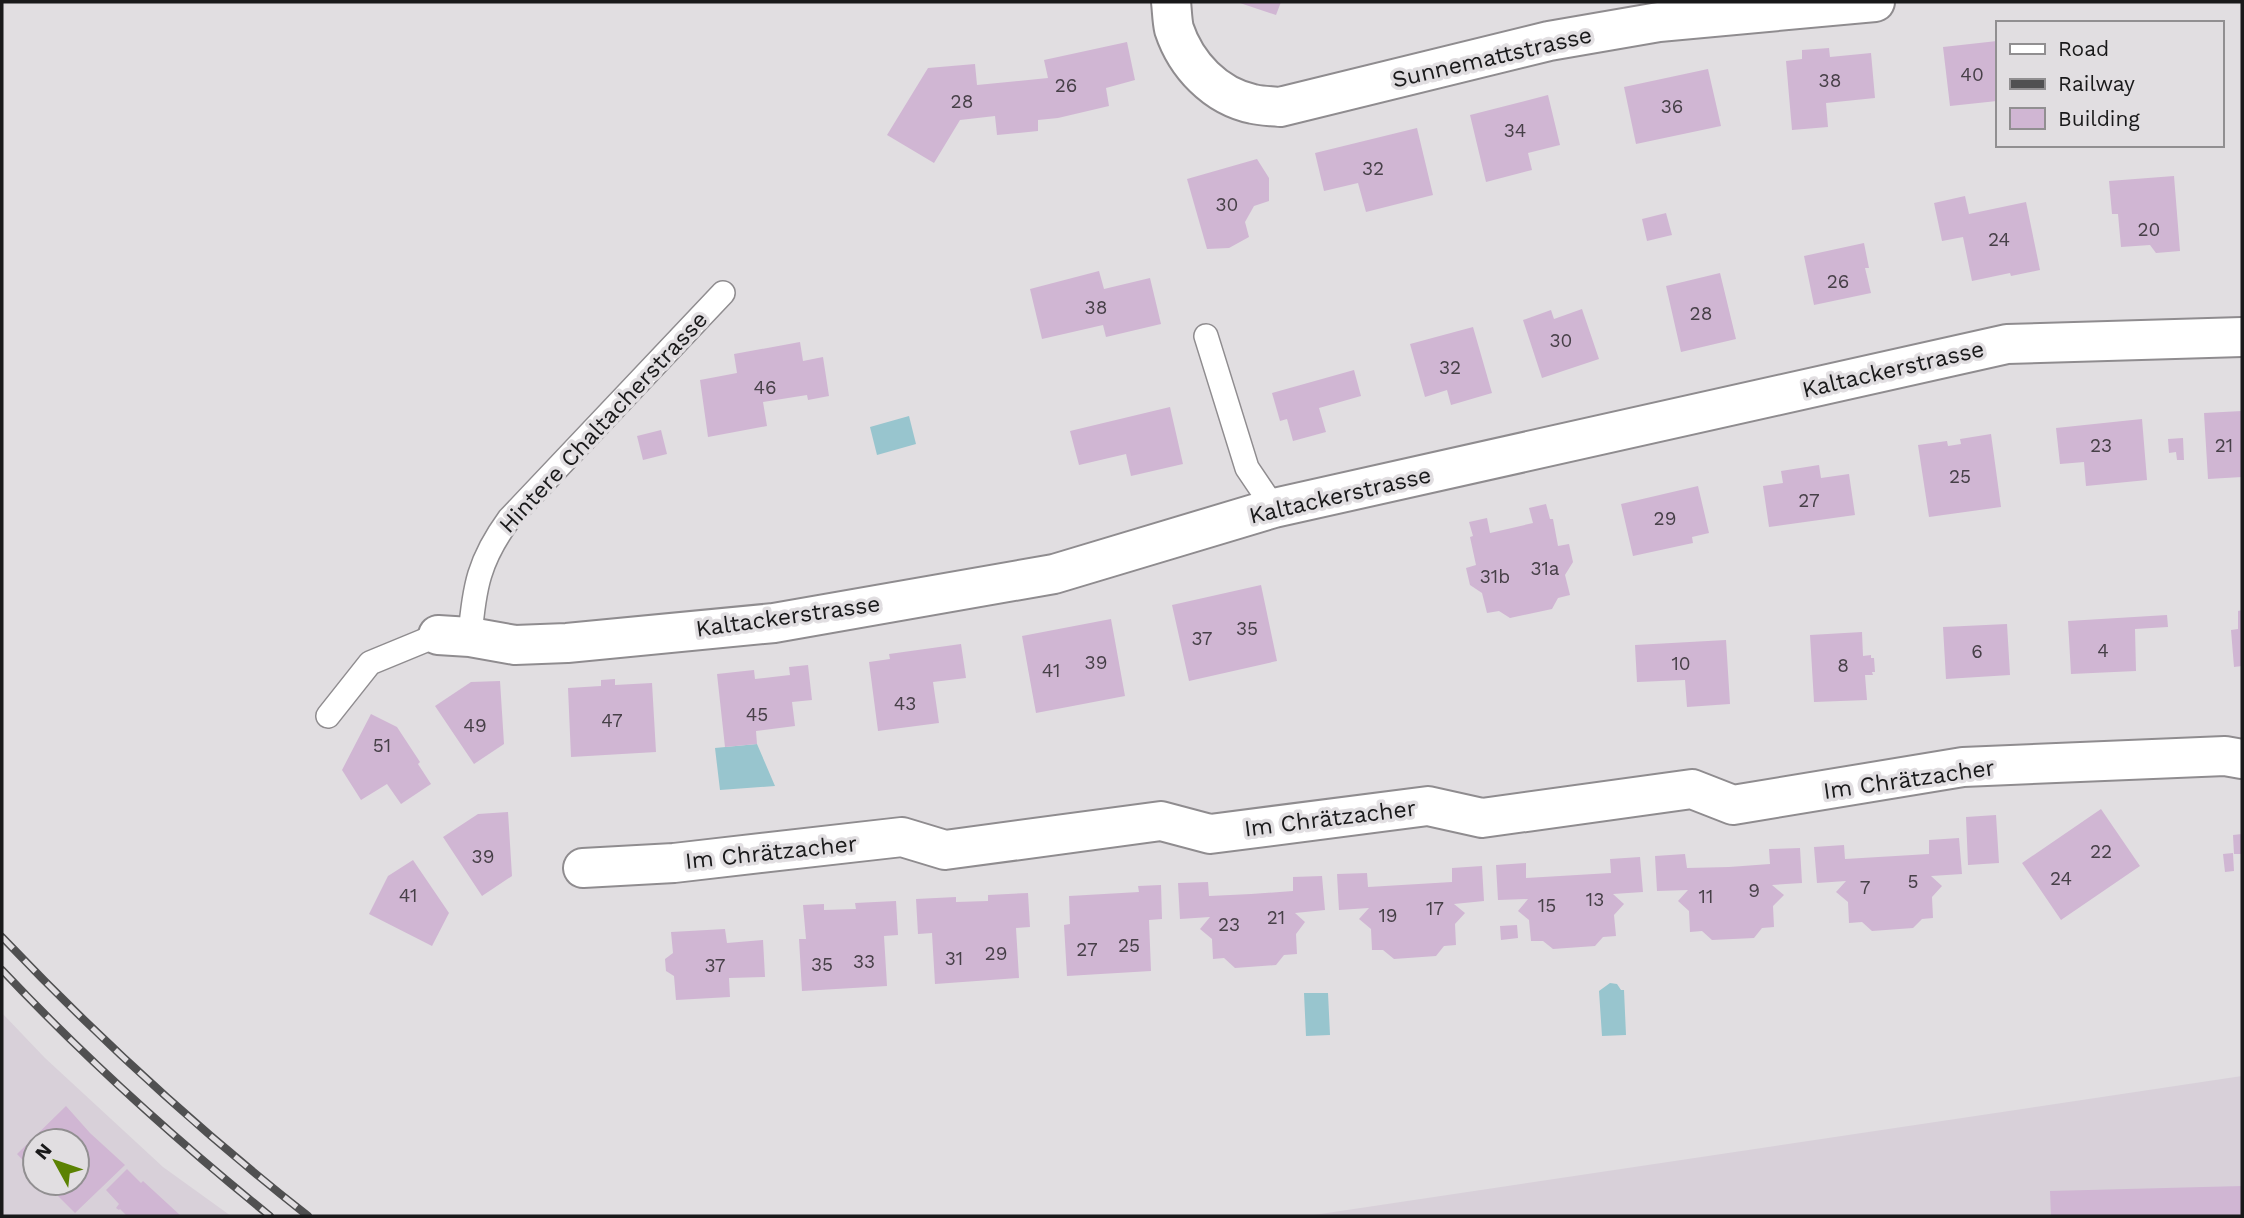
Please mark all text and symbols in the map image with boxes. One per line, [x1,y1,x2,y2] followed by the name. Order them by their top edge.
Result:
[1390,21,1595,94] street label: Sunnemattstrasse
[1996,21,2223,147] legend
[2058,36,2109,61] text: Road
[1960,63,1984,86] house number: 40
[1819,69,1841,92] house number: 38
[2058,71,2135,96] text: Railway
[1055,74,1077,97] house number: 26
[951,90,973,113] house number: 28
[1661,95,1683,118] house number: 36
[2058,106,2140,131] text: Building
[1504,119,1526,142] house number: 34
[1362,157,1384,180] house number: 32
[1216,193,1238,216] house number: 30
[2138,218,2160,241] house number: 20
[1988,228,2010,251] house number: 24
[1827,270,1849,293] house number: 26
[1085,296,1107,319] house number: 38
[1690,302,1712,325] house number: 28
[494,306,713,539] street label: Hintere Chaltacherstrasse
[1550,329,1572,352] house number: 30
[1799,335,1987,404] street label: Kaltackerstrasse
[1439,356,1461,379] house number: 32
[753,376,777,399] house number: 46
[2090,434,2112,457] house number: 23
[2215,434,2233,457] house number: 21
[1246,461,1434,530] street label: Kaltackerstrasse
[1949,465,1971,488] house number: 25
[1798,489,1820,512] house number: 27
[1654,507,1676,530] house number: 29
[1530,557,1560,580] house number: 31a
[1480,565,1510,588] house number: 31b
[694,590,882,643] street label: Kaltackerstrasse
[1236,617,1258,640] house number: 35
[1192,627,1212,650] house number: 37
[2097,639,2109,662] house number: 4
[1971,640,1983,663] house number: 6
[1085,651,1107,674] house number: 39
[1671,652,1691,675] house number: 10
[1837,654,1849,677] house number: 8
[1042,659,1060,682] house number: 41
[894,692,916,715] house number: 43
[746,703,768,726] house number: 45
[601,709,623,732] house number: 47
[463,714,487,737] house number: 49
[373,734,391,757] house number: 51
[1822,754,1997,805] street label: Im Chrätzacher
[1243,795,1417,842] street label: Im Chrätzacher
[684,830,858,875] street label: Im Chrätzacher
[2090,840,2112,863] house number: 22
[472,845,494,868] house number: 39
[2050,867,2072,890] house number: 24
[1907,870,1919,893] house number: 5
[1860,876,1870,899] house number: 7
[1748,879,1760,902] house number: 9
[399,884,417,907] house number: 41
[1699,885,1713,908] house number: 11
[1586,888,1604,911] house number: 13
[1538,894,1556,917] house number: 15
[1426,897,1444,920] house number: 17
[1378,904,1398,927] house number: 19
[1267,906,1285,929] house number: 21
[1218,913,1240,936] house number: 23
[1118,934,1140,957] house number: 25
[1076,938,1098,961] house number: 27
[985,942,1007,965] house number: 29
[945,947,963,970] house number: 31
[853,950,875,973] house number: 33
[811,953,833,976] house number: 35
[705,954,725,977] house number: 37
[21,1127,91,1197] north arrow
[30,1139,57,1164] text: N

